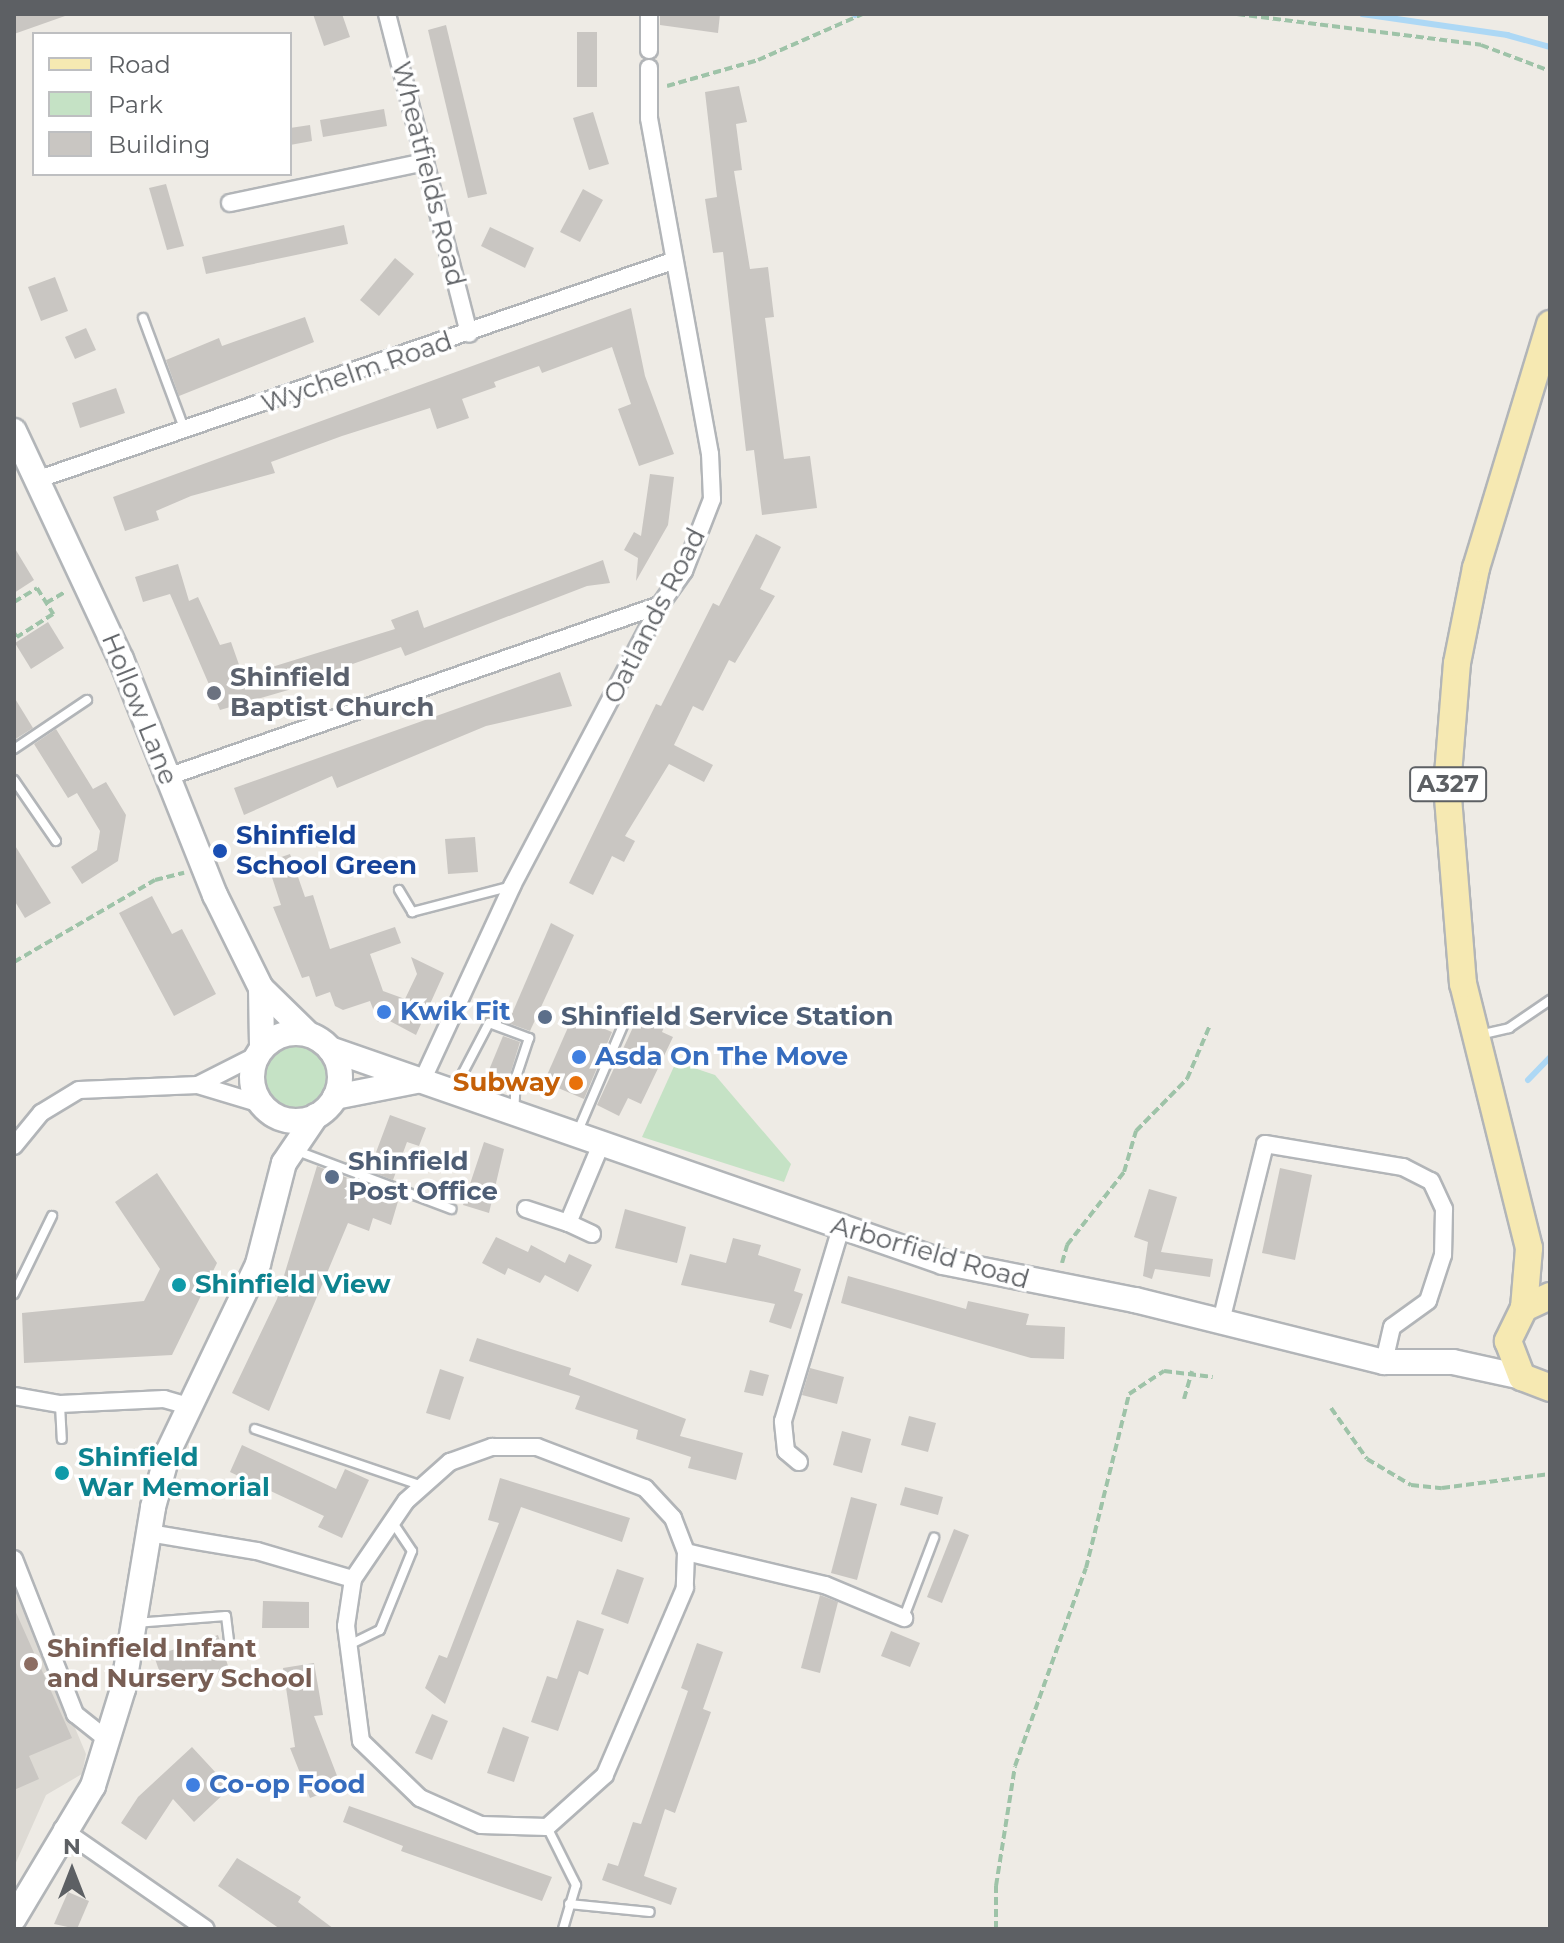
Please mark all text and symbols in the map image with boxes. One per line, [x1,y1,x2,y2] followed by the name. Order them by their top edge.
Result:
[32,32,292,176] legend
[108,50,171,79] text: Road
[385,58,471,290] street label: Wheatfields Road
[108,90,163,119] text: Park
[108,130,211,159] text: Building
[258,326,456,420] street label: Wychelm Road
[597,523,713,709] street label: Oatlands Road
[94,629,184,789] street label: Hollow Lane
[230,662,434,724] place label: Shinfield Baptist Church
[205,684,223,702] marker: Shinfield Baptist Church
[1408,764,1488,804] road number: A327
[236,820,417,882] place label: Shinfield School Green
[211,842,229,860] marker: Shinfield School Green
[400,996,511,1028] place label: Kwik Fit
[561,1001,893,1033] place label: Shinfield Service Station
[375,1003,393,1021] marker: Kwik Fit
[536,1008,554,1026] marker: Shinfield Service Station
[595,1041,848,1073] place label: Asda On The Move
[570,1048,588,1066] marker: Asda On The Move
[453,1067,560,1099] place label: Subway
[567,1074,585,1092] marker: Subway
[348,1146,498,1208] place label: Shinfield Post Office
[323,1168,341,1186] marker: Shinfield Post Office
[827,1210,1033,1296] street label: Arborfield Road
[195,1269,390,1301] place label: Shinfield View
[170,1276,188,1294] marker: Shinfield View
[78,1442,270,1504] place label: Shinfield War Memorial
[53,1464,71,1482] marker: Shinfield War Memorial
[47,1633,313,1694] place label: Shinfield Infant and Nursery School
[22,1655,40,1673] marker: Shinfield Infant and Nursery School
[209,1769,366,1801] place label: Co-op Food
[184,1776,202,1794] marker: Co-op Food
[32,1831,112,1911] north arrow
[63,1833,81,1860] text: N

